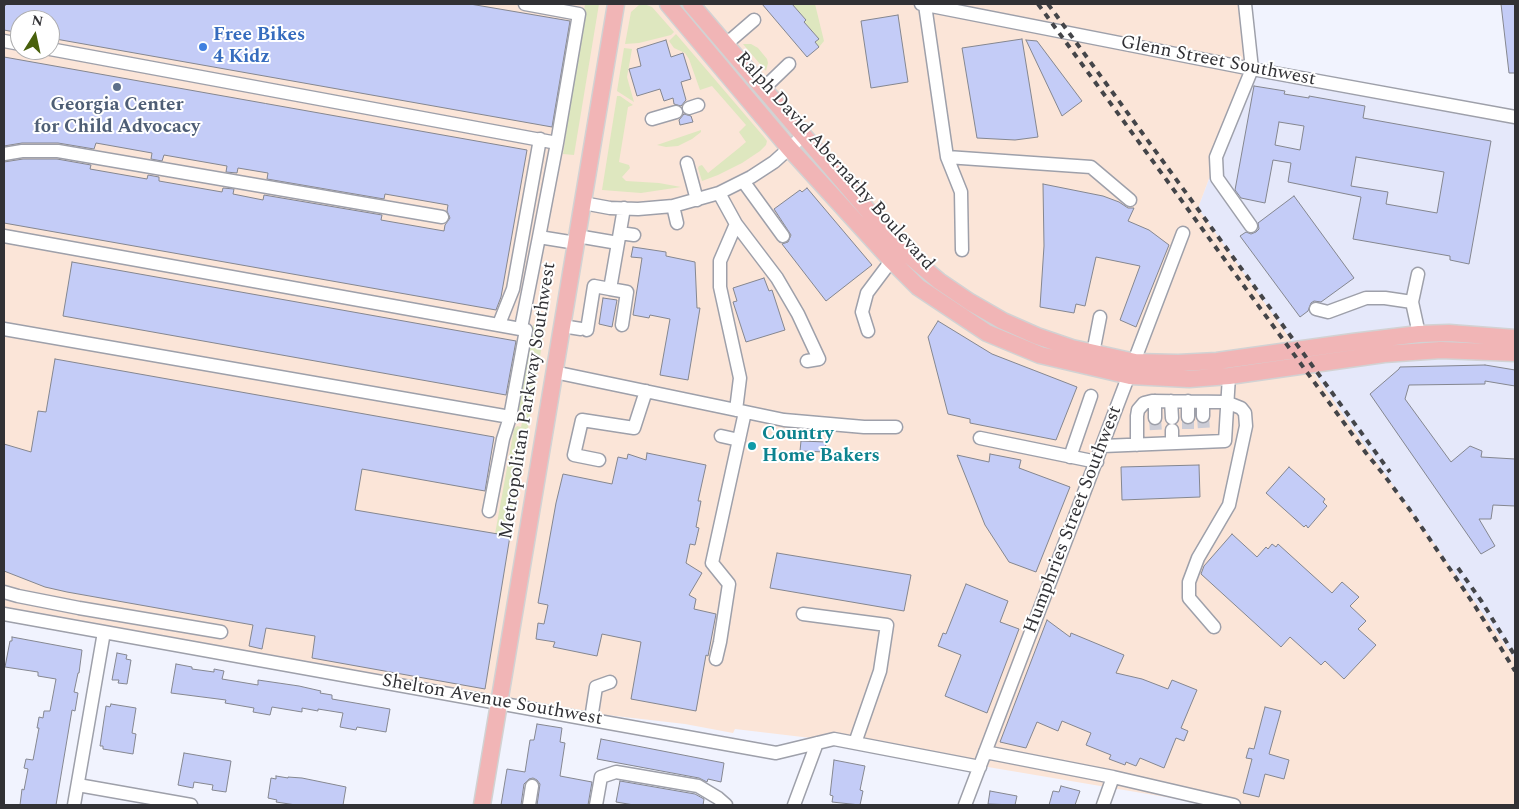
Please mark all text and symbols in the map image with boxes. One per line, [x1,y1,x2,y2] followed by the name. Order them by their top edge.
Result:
[30,9,45,32] text: N
[10,10,60,60] north arrow
[213,25,305,69] place label: Free Bikes 4 Kidz
[1119,32,1317,92] street label: Glenn Street Southwest
[197,41,209,53] marker: Free Bikes 4 Kidz
[730,48,938,276] street label: Ralph David Abernathy Boulevard
[111,81,123,93] marker: Georgia Center for Child Advocacy
[34,95,200,139] place label: Georgia Center for Child Advocacy
[496,261,562,541] street label: Metropolitan Parkway Southwest
[1020,403,1128,637] street label: Humphries Street Southwest
[762,424,880,468] place label: Country Home Bakers
[746,440,758,452] marker: Country Home Bakers
[380,670,604,732] street label: Shelton Avenue Southwest

